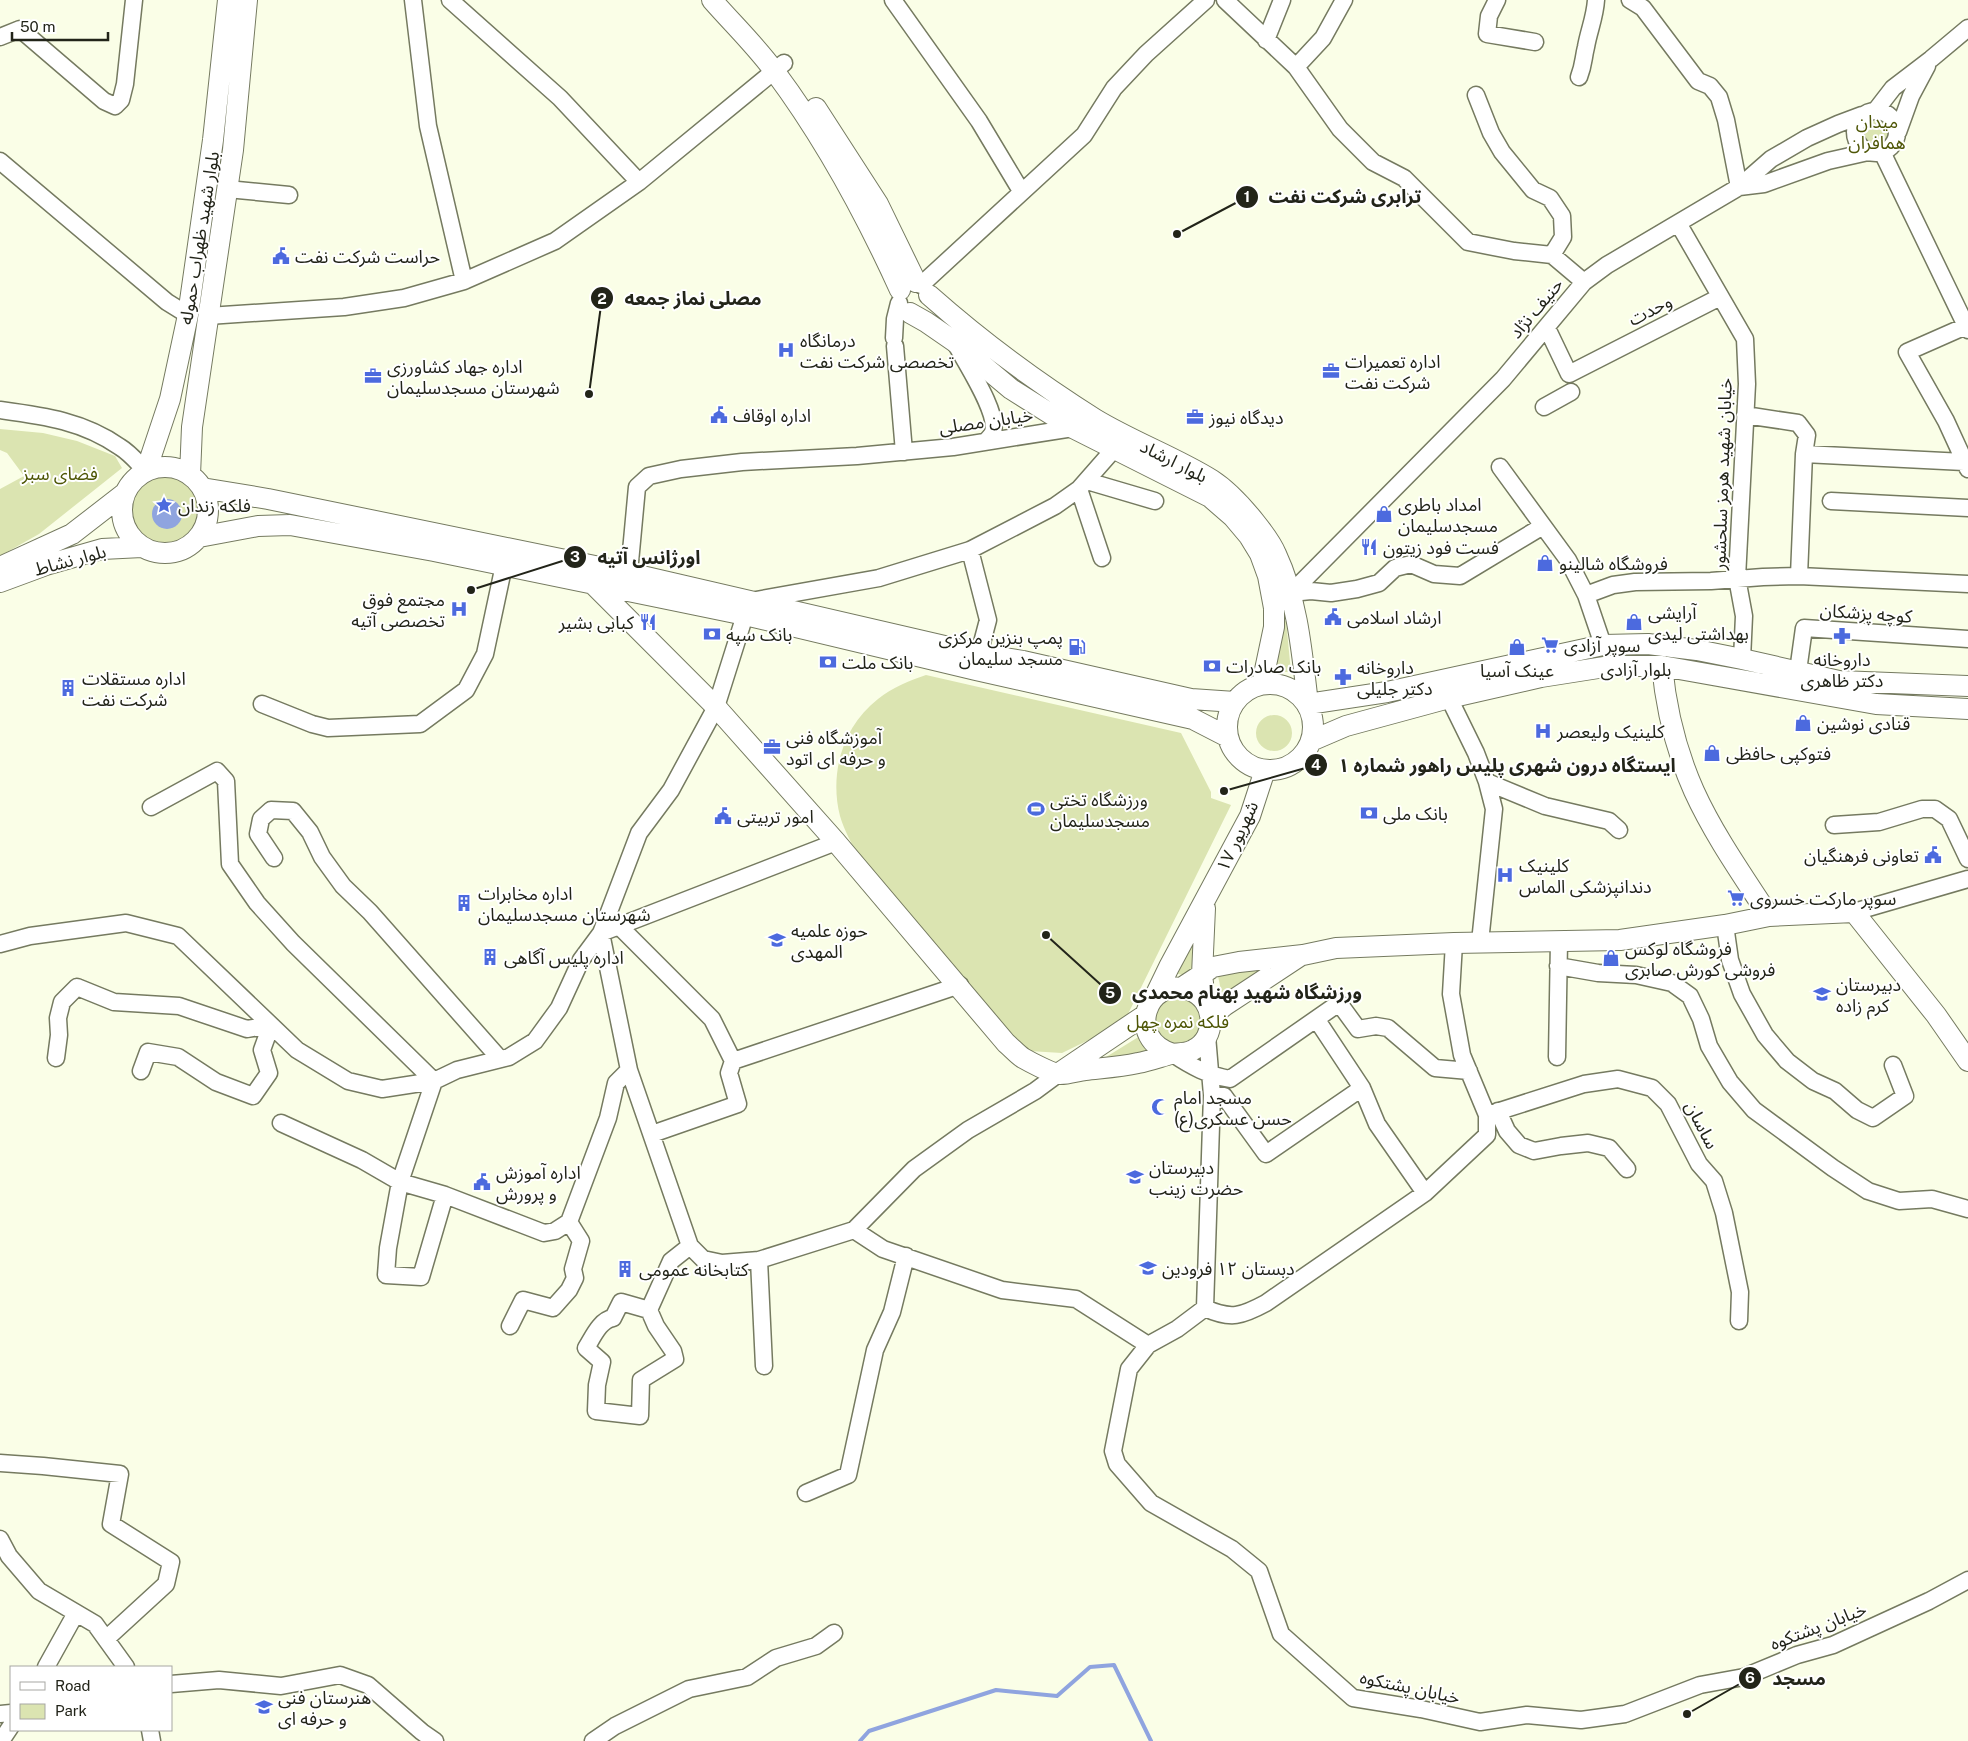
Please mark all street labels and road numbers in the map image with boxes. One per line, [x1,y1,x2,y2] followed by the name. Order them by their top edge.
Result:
[175,150,224,326] street label: بلوار شهید ظهراب حموله
[1505,274,1568,343] street label: حنیف نژاد
[1625,290,1675,330] street label: وحدت
[1708,378,1737,571] street label: خیابان شهید هرمز سلحشور
[938,404,1034,439] street label: خیابان مصلی
[1137,435,1211,488] street label: بلوار ارشاد
[32,540,109,581] street label: بلوار نشاط
[1819,599,1913,628] street label: کوچه پزشکان
[1601,659,1671,681] street label: بلوار آزادی
[1212,797,1263,875] street label: ۱۷ شهریور
[1680,1097,1723,1153] street label: ساسان
[1767,1598,1870,1655] street label: خیابان پشتکوه
[1358,1666,1462,1709] street label: خیابان پشتکوه

